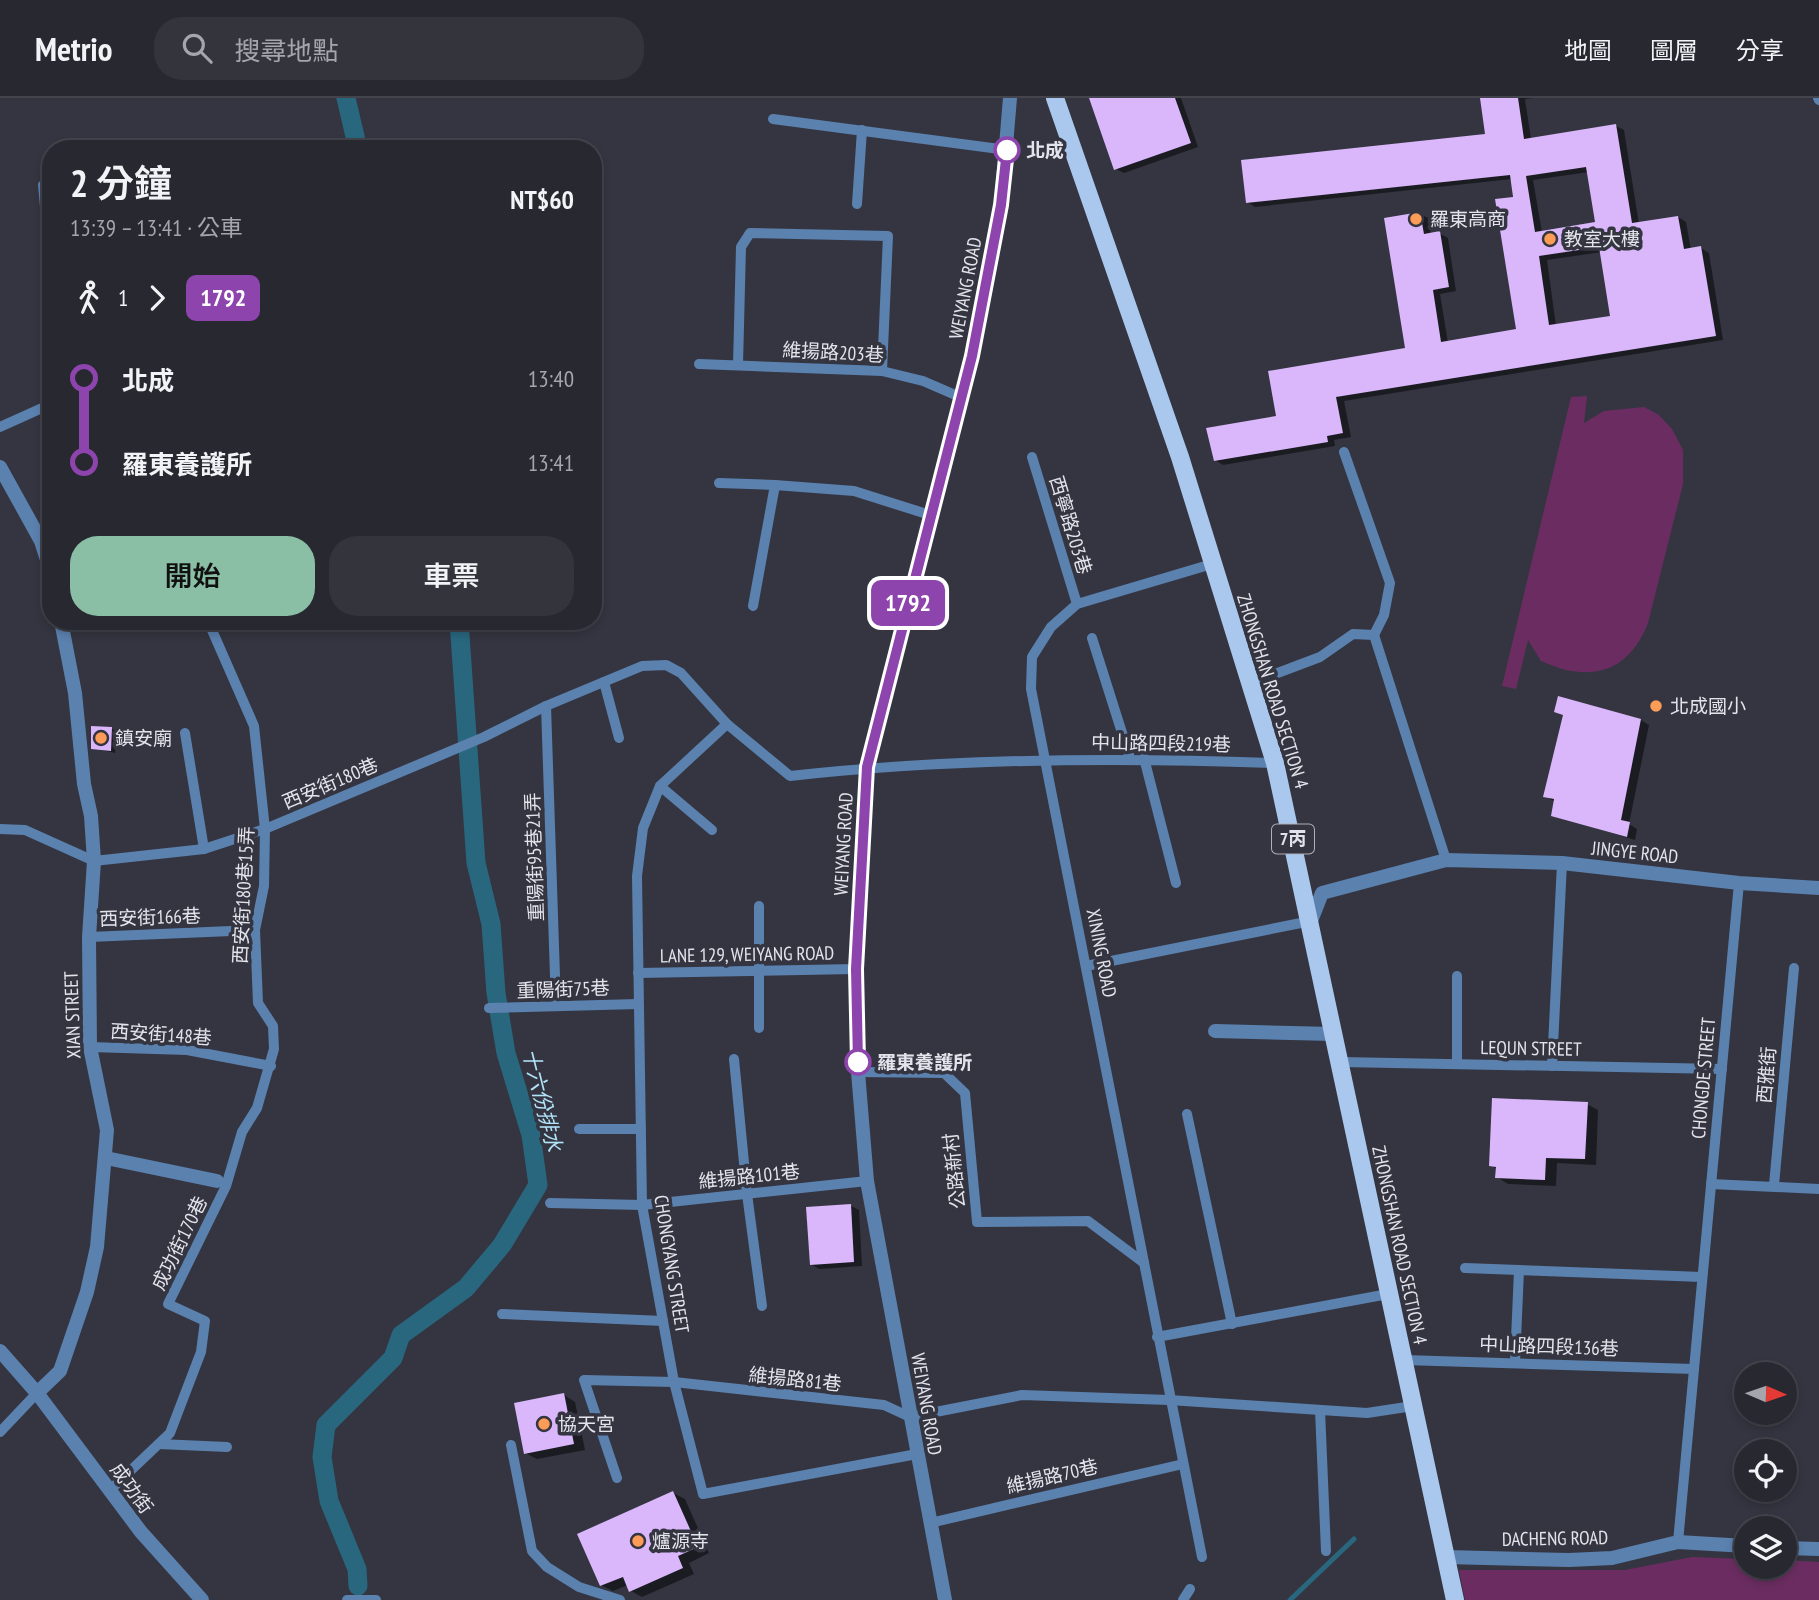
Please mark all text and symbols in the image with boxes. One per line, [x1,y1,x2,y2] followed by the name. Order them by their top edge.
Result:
[154,17,644,80] search box
[35,27,112,70] text: Metrio
[178,29,216,67] icon: search
[234,34,338,67] text: 搜尋地點
[1564,35,1612,66] text: 地圖
[1650,35,1698,66] text: 圖層
[1736,35,1784,66] text: 分享
[994,137,1020,163] marker: 北成
[1026,138,1064,162] place label: 北成
[70,158,172,207] text: 2 分鐘
[510,183,574,216] text: NT$60
[1430,207,1506,231] place label: 羅東高商
[1408,211,1424,227] marker: 羅東高商
[70,213,243,242] text: 13:39 – 13:41 · 公車
[1564,227,1640,251] place label: 教室大樓
[1542,231,1558,247] marker: 教室大樓
[943,235,987,341] street label: WEIYANG ROAD
[70,279,108,317] icon: walk
[138,279,176,317] icon: forward
[200,282,246,313] text: 1792
[118,283,128,312] text: 1
[782,337,884,367] street label: 維揚路203巷
[122,364,174,397] text: 北成
[528,364,574,393] text: 13:40
[122,448,252,481] text: 羅東養護所
[528,448,574,477] text: 13:41
[1045,473,1097,577] street label: 西寧路203巷
[70,536,315,616] button: 開始
[329,536,574,616] button: 車票
[859,580,957,626] line badge: 1792
[885,587,931,618] text: 1792
[1232,591,1314,792] street label: ZHONGSHAN ROAD SECTION 4
[1670,694,1746,718] place label: 北成國小
[1648,698,1664,714] marker: 北成國小
[115,726,172,750] place label: 鎮安廟
[93,730,109,746] marker: 鎮安廟
[1091,730,1231,756] street label: 中山路四段219巷
[279,752,381,814] street label: 西安街180巷
[520,792,548,922] street label: 重陽街95巷21弄
[828,792,858,896] street label: WEIYANG ROAD
[1272,824,1314,854] road number: 7丙
[227,826,259,964] street label: 西安街180巷15弄
[1589,835,1680,868] street label: JINGYE ROAD
[99,903,201,931] street label: 西安街166巷
[1082,907,1122,999] street label: XINING ROAD
[660,940,834,968] street label: LANE 129, WEIYANG ROAD
[58,970,86,1059] street label: XIAN STREET
[516,975,610,1003] street label: 重陽街75巷
[1686,1016,1720,1140] street label: CHONGDE STREET
[109,1018,213,1050] street label: 西安街148巷
[1480,1035,1582,1061] street label: LEQUN STREET
[517,1046,569,1155] water label: 十六份排水
[1752,1046,1780,1104] street label: 西雅街
[845,1049,871,1075] marker: 羅東養護所
[877,1050,972,1074] place label: 羅東養護所
[938,1132,970,1210] street label: 公路新村
[1367,1144,1433,1347] street label: ZHONGSHAN ROAD SECTION 4
[697,1159,801,1193] street label: 維揚路101巷
[146,1192,212,1294] street label: 成功街170巷
[649,1193,695,1335] street label: CHONGYANG STREET
[1479,1332,1619,1360] street label: 中山路四段136巷
[906,1351,948,1457] street label: WEIYANG ROAD
[747,1362,843,1396] street label: 維揚路81巷
[1734,1362,1797,1424] north arrow
[1734,1362,1797,1579] map controls
[558,1412,615,1436] place label: 協天宮
[536,1416,552,1432] marker: 協天宮
[1734,1439,1797,1502] button: locate
[1004,1454,1100,1498] street label: 維揚路70巷
[106,1458,158,1518] street label: 成功街
[1734,1516,1797,1579] button: layers
[1502,1525,1608,1551] street label: DACHENG ROAD
[652,1529,709,1553] place label: 爐源寺
[630,1533,646,1549] marker: 爐源寺

